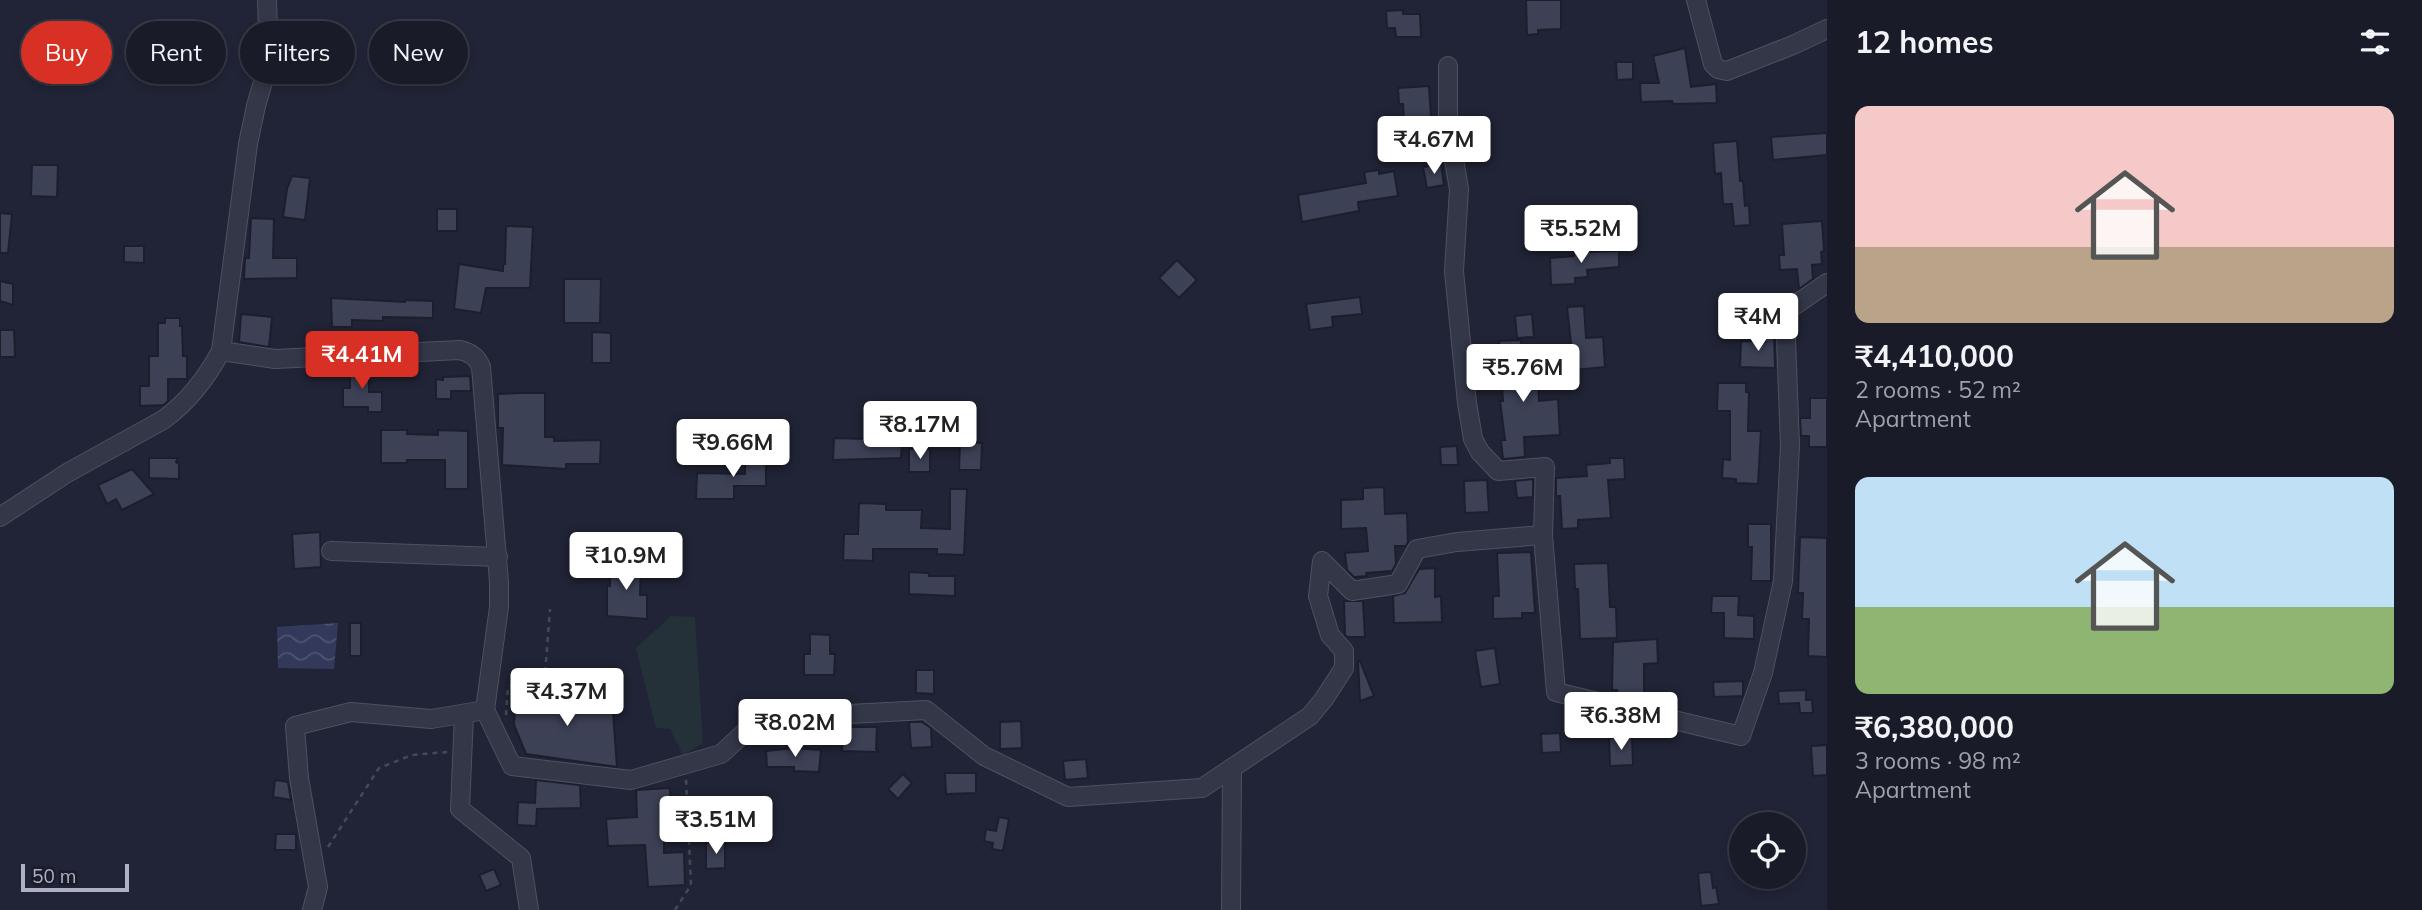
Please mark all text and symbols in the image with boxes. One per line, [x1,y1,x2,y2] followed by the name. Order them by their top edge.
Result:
[21,21,112,84] chip: Buy
[126,21,226,84] chip: Rent
[240,21,355,84] chip: Filters
[369,21,468,84] chip: New
[1855,23,1994,61] text: 12 homes
[2356,23,2394,61] icon: filters
[1377,116,1491,176] pin: ₹4.67M
[1394,124,1474,153] text: ₹4.67M
[2062,152,2188,278] icon: home
[1524,205,1638,265] pin: ₹5.52M
[1541,213,1621,242] text: ₹5.52M
[1724,294,1792,353] pin: ₹4M
[1734,301,1782,330] text: ₹4M
[305,332,419,391] pin: ₹4.41M
[1855,337,2014,375] text: ₹4,410,000
[322,339,402,368] text: ₹4.41M
[1466,344,1580,404] pin: ₹5.76M
[1483,352,1563,381] text: ₹5.76M
[1855,375,2021,404] text: 2 rooms · 52 m²
[863,402,977,461] pin: ₹8.17M
[1855,404,1971,433] text: Apartment
[880,409,960,438] text: ₹8.17M
[676,420,790,479] pin: ₹9.66M
[693,427,773,456] text: ₹9.66M
[2062,523,2188,649] icon: home
[569,532,683,592] pin: ₹10.9M
[586,540,666,569] text: ₹10.9M
[510,668,624,728] pin: ₹4.37M
[527,676,607,705] text: ₹4.37M
[1564,692,1678,752] pin: ₹6.38M
[738,700,852,759] pin: ₹8.02M
[1581,700,1661,729] text: ₹6.38M
[755,707,835,736] text: ₹8.02M
[1855,708,2014,746] text: ₹6,380,000
[1855,746,2021,775] text: 3 rooms · 98 m²
[1855,775,1971,804] text: Apartment
[659,796,773,856] pin: ₹3.51M
[676,804,756,833] text: ₹3.51M
[1729,812,1806,889] map controls
[1729,812,1806,889] button: locate
[21,861,130,893] scale bar
[32,864,76,888] text: 50 m

